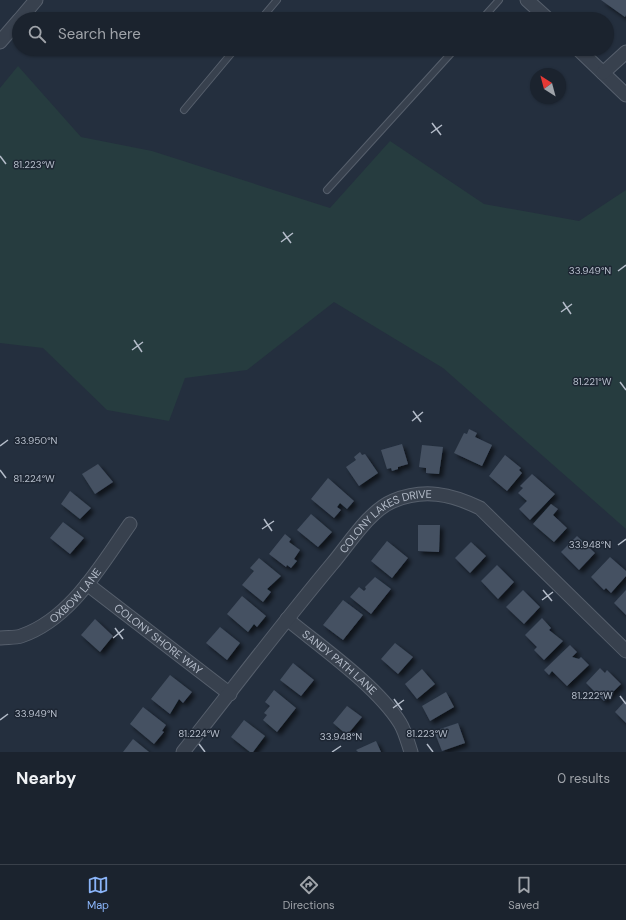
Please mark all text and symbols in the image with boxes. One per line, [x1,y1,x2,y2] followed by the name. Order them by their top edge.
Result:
[12,12,614,56] search box
[26,23,48,45] icon: search
[58,24,141,44] text: Search here
[530,68,566,104] north arrow
[13,158,55,171] text: 81.223°W
[569,264,611,277] text: 33.949°N
[573,375,612,388] text: 81.221°W
[14,434,58,447] text: 33.950°N
[13,472,55,485] text: 81.224°W
[336,487,432,556] street label: COLONY LAKES DRIVE
[569,538,611,551] text: 33.948°N
[47,565,104,626] street label: OXBOW LANE
[111,600,206,678] street label: COLONY SHORE WAY
[299,627,380,697] street label: SANDY PATH LANE
[571,689,613,702] text: 81.222°W
[15,707,57,720] text: 33.949°N
[178,727,220,740] text: 81.224°W
[406,727,448,740] text: 81.223°W
[320,730,362,743] text: 33.948°N
[16,767,76,789] text: Nearby
[557,770,610,787] text: 0 results
[87,874,109,912] tab: Map
[283,874,335,912] tab: Directions
[508,874,539,912] tab: Saved

